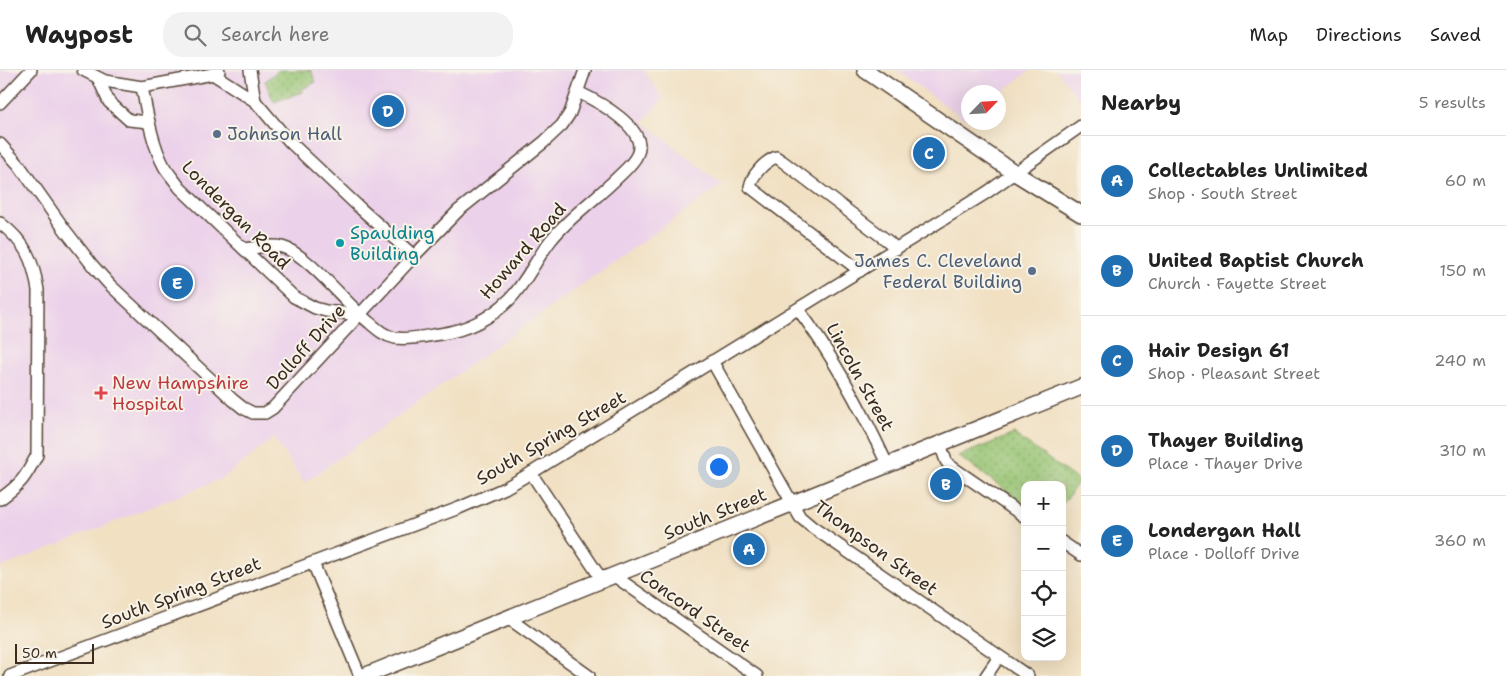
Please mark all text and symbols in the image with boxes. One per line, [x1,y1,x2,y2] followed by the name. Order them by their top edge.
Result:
[163,12,513,57] search box
[25,19,133,51] text: Waypost
[181,21,209,49] icon: search
[221,22,329,47] text: Search here
[1250,23,1288,47] text: Map
[1316,23,1402,47] text: Directions
[1430,23,1481,47] text: Saved
[961,85,1006,130] north arrow
[1101,89,1181,117] text: Nearby
[372,92,404,130] pin: D
[1419,92,1486,113] text: 5 results
[227,122,342,146] place label: Johnson Hall
[211,128,223,140] marker: Johnson Hall
[913,134,945,172] pin: C
[176,155,296,275] street label: Londergan Road
[1148,158,1368,183] text: Collectables Unlimited
[1111,170,1123,191] text: A
[1445,170,1486,191] text: 60 m
[1148,183,1297,204] text: Shop · South Street
[474,198,572,304] street label: Howard Road
[350,221,434,266] place label: Spaulding Building
[334,237,346,249] marker: Spaulding Building
[1148,248,1364,273] text: United Baptist Church
[854,249,1022,294] place label: James C. Cleveland Federal Building
[1112,260,1122,281] text: B
[1439,260,1486,281] text: 150 m
[161,264,193,302] pin: E
[1026,265,1038,277] marker: James C. Cleveland Federal Building
[1148,273,1327,294] text: Church · Fayette Street
[261,299,351,395] street label: Dolloff Drive
[820,319,900,435] street label: Lincoln Street
[1148,338,1289,363] text: Hair Design 61
[1112,350,1122,371] text: C
[1434,350,1486,371] text: 240 m
[1148,363,1320,384] text: Shop · Pleasant Street
[112,371,249,416] place label: New Hampshire Hospital
[472,385,630,491] street label: South Spring Street
[94,386,108,400] marker: New Hampshire Hospital
[1148,428,1303,453] text: Thayer Building
[1111,440,1123,461] text: D
[1439,440,1486,461] text: 310 m
[1148,453,1303,474] text: Place · Thayer Drive
[706,454,732,480] your location
[930,465,962,503] pin: B
[1021,481,1066,661] map controls
[1021,481,1066,526] button: +
[660,482,770,546] street label: South Street
[809,495,943,601] street label: Thompson Street
[1148,518,1301,543] text: Londergan Hall
[1021,526,1066,571] button: −
[733,530,765,568] pin: A
[1112,530,1122,551] text: E
[1434,530,1486,551] text: 360 m
[1148,543,1300,564] text: Place · Dolloff Drive
[98,551,264,635] street label: South Spring Street
[635,564,755,658] street label: Concord Street
[1021,571,1066,616] button: locate
[1021,616,1066,661] button: layers
[15,641,94,664] scale bar
[22,644,57,662] text: 50 m

